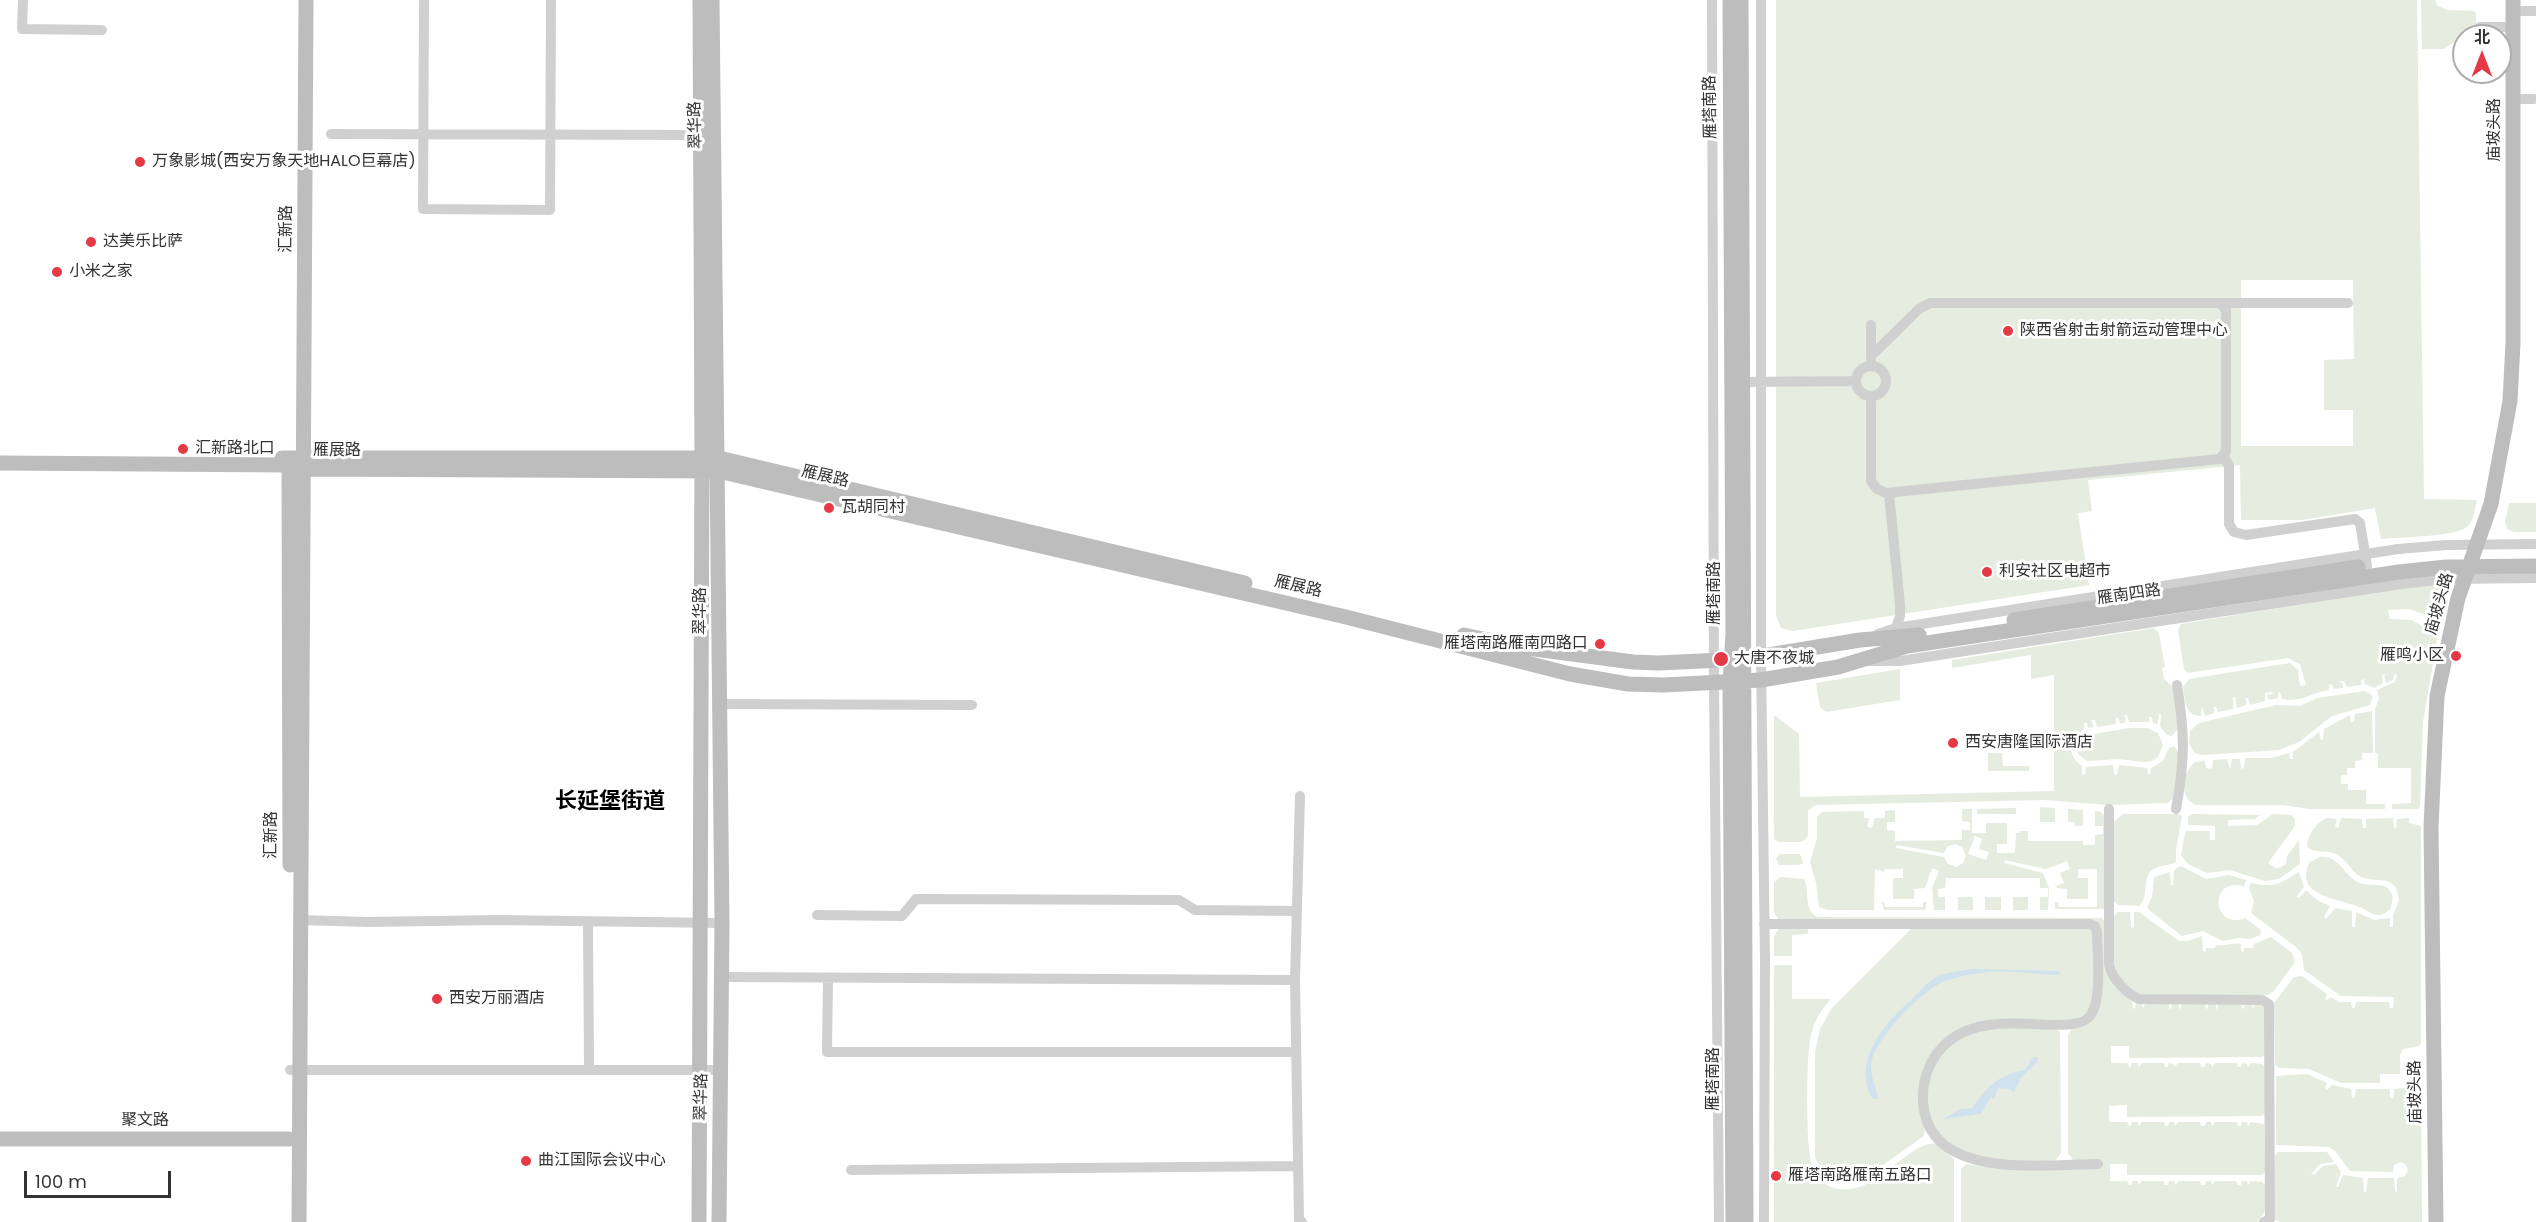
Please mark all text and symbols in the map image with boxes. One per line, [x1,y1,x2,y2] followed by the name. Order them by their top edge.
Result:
[2452,24,2512,84] north arrow
[2474,26,2490,49] text: 北
[1701,75,1721,139] street label: 雁塔南路
[2485,98,2505,162] street label: 庙坡头路
[686,101,706,149] street label: 翠华路
[152,152,416,172] place label: 万象影城(西安万象天地HALO巨幕店)
[133,155,147,169] marker: 万象影城(西安万象天地HALO巨幕店)
[277,205,297,253] street label: 汇新路
[103,232,183,252] place label: 达美乐比萨
[84,235,98,249] marker: 达美乐比萨
[69,262,133,282] place label: 小米之家
[50,265,64,279] marker: 小米之家
[2020,321,2228,341] place label: 陕西省射击射箭运动管理中心
[2001,324,2015,338] marker: 陕西省射击射箭运动管理中心
[195,439,275,459] place label: 汇新路北口
[313,441,361,461] street label: 雁展路
[176,442,190,456] marker: 汇新路北口
[799,462,851,492] street label: 雁展路
[841,498,905,518] place label: 瓦胡同村
[822,501,836,515] marker: 瓦胡同村
[1705,561,1725,625] street label: 雁塔南路
[1999,562,2111,582] place label: 利安社区电超市
[1980,565,1994,579] marker: 利安社区电超市
[2422,571,2458,637] street label: 庙坡头路
[1272,572,1324,602] street label: 雁展路
[2096,581,2162,609] street label: 雁南四路
[691,587,711,635] street label: 翠华路
[1444,634,1588,654] place label: 雁塔南路雁南四路口
[1593,637,1607,651] marker: 雁塔南路雁南四路口
[2380,646,2444,666] place label: 雁鸣小区
[1734,649,1814,669] place label: 大唐不夜城
[2449,649,2463,663] marker: 雁鸣小区
[1712,650,1730,668] marker: 大唐不夜城
[1965,733,2093,753] place label: 西安唐隆国际酒店
[1946,736,1960,750] marker: 西安唐隆国际酒店
[555,789,665,815] district label: 长延堡街道
[262,811,282,859] street label: 汇新路
[449,989,545,1009] place label: 西安万丽酒店
[430,992,444,1006] marker: 西安万丽酒店
[1704,1047,1724,1111] street label: 雁塔南路
[2406,1060,2426,1124] street label: 庙坡头路
[692,1073,712,1121] street label: 翠华路
[121,1111,169,1131] street label: 聚文路
[538,1151,666,1171] place label: 曲江国际会议中心
[519,1154,533,1168] marker: 曲江国际会议中心
[27,1159,174,1197] scale bar
[1788,1166,1932,1186] place label: 雁塔南路雁南五路口
[35,1169,87,1194] text: 100 m
[1769,1169,1783,1183] marker: 雁塔南路雁南五路口

